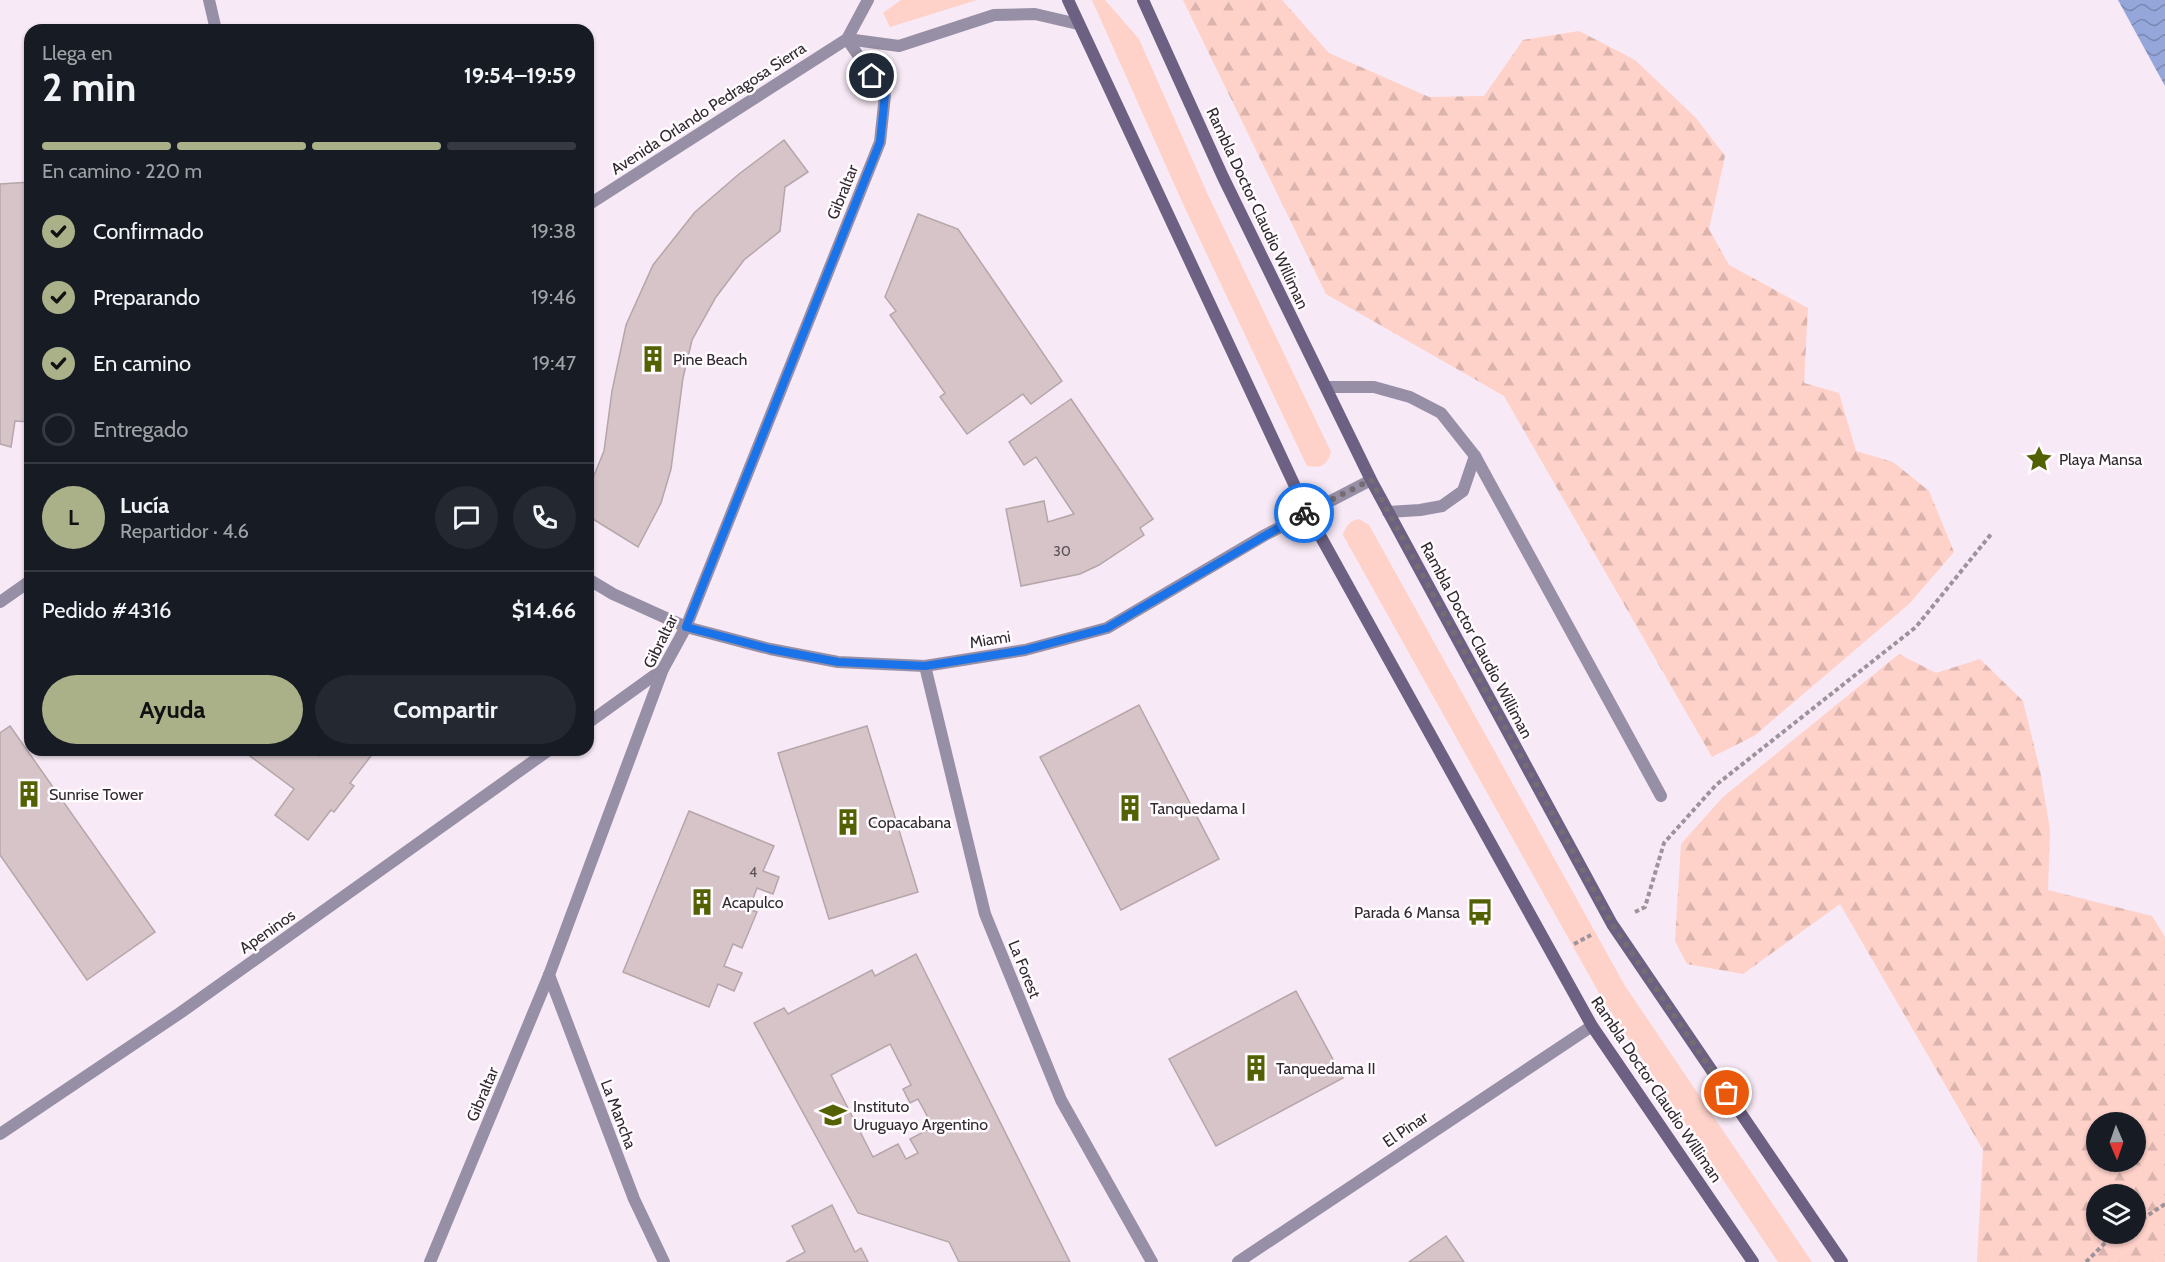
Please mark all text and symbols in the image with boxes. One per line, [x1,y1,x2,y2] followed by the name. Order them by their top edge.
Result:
[607,38,810,179] street label: Avenida Orlando Pedragosa Sierra
[42,41,112,65] text: Llega en
[846,50,897,101] pin
[855,59,888,92] icon: home
[464,62,576,89] text: 19:54–19:59
[42,63,136,111] text: 2 min
[1202,104,1313,312] street label: Rambla Doctor Claudio Williman
[42,159,202,183] text: En camino · 220 m
[823,161,862,222] street label: Gibraltar
[42,215,75,248] icon: check
[93,218,204,245] text: Confirmado
[531,219,576,243] text: 19:38
[42,281,75,314] icon: check
[93,284,200,311] text: Preparando
[531,285,576,309] text: 19:46
[638,344,668,374] building icon: Pine Beach
[42,347,75,380] icon: check
[93,350,191,377] text: En camino
[673,350,748,369] place label: Pine Beach
[532,351,576,375] text: 19:47
[93,416,188,443] text: Entregado
[2024,444,2054,474] place icon: Playa Mansa
[2059,450,2143,469] place label: Playa Mansa
[1274,483,1334,543] courier
[435,486,498,549] button: chat
[513,486,576,549] button: phone
[120,492,169,519] text: Lucía
[1288,497,1321,530] icon: bike
[68,504,79,531] text: L
[120,519,249,543] text: Repartidor · 4.6
[1417,539,1537,742] street label: Rambla Doctor Claudio Williman
[1053,542,1071,560] house number: 30
[42,597,171,624] text: Pedido #4316
[512,597,576,624] text: $14.66
[639,610,682,671] street label: Gibraltar
[968,627,1012,652] street label: Miami
[42,675,303,744] button: Ayuda
[315,675,576,744] button: Compartir
[14,779,44,809] building icon: Sunrise Tower
[49,785,144,804] place label: Sunrise Tower
[1115,793,1145,823] building icon: Tanquedama I
[1150,799,1246,818] place label: Tanquedama I
[833,807,863,837] building icon: Copacabana
[868,813,951,832] place label: Copacabana
[749,863,757,881] house number: 4
[687,887,717,917] building icon: Acapulco
[722,893,784,912] place label: Acapulco
[1465,897,1495,927] bus stop icon: Parada 6 Mansa
[1354,903,1460,922] place label: Parada 6 Mansa
[236,905,299,957] street label: Apeninos
[1004,937,1045,1001] street label: La Forest
[1587,993,1726,1186] street label: Rambla Doctor Claudio Williman
[1241,1053,1271,1083] building icon: Tanquedama II
[1276,1059,1376,1078] place label: Tanquedama II
[463,1063,503,1124] street label: Gibraltar
[1701,1067,1752,1118] pin
[1710,1076,1743,1109] icon: bag
[597,1077,640,1152] street label: La Mancha
[853,1097,988,1134] place label: Instituto Uruguayo Argentino
[818,1100,848,1130] school or university icon: Instituto Uruguayo Argentino
[1379,1107,1432,1151] street label: El Pinar
[2086,1112,2146,1172] north arrow
[2086,1112,2146,1244] map controls
[2086,1184,2146,1244] button: layers

